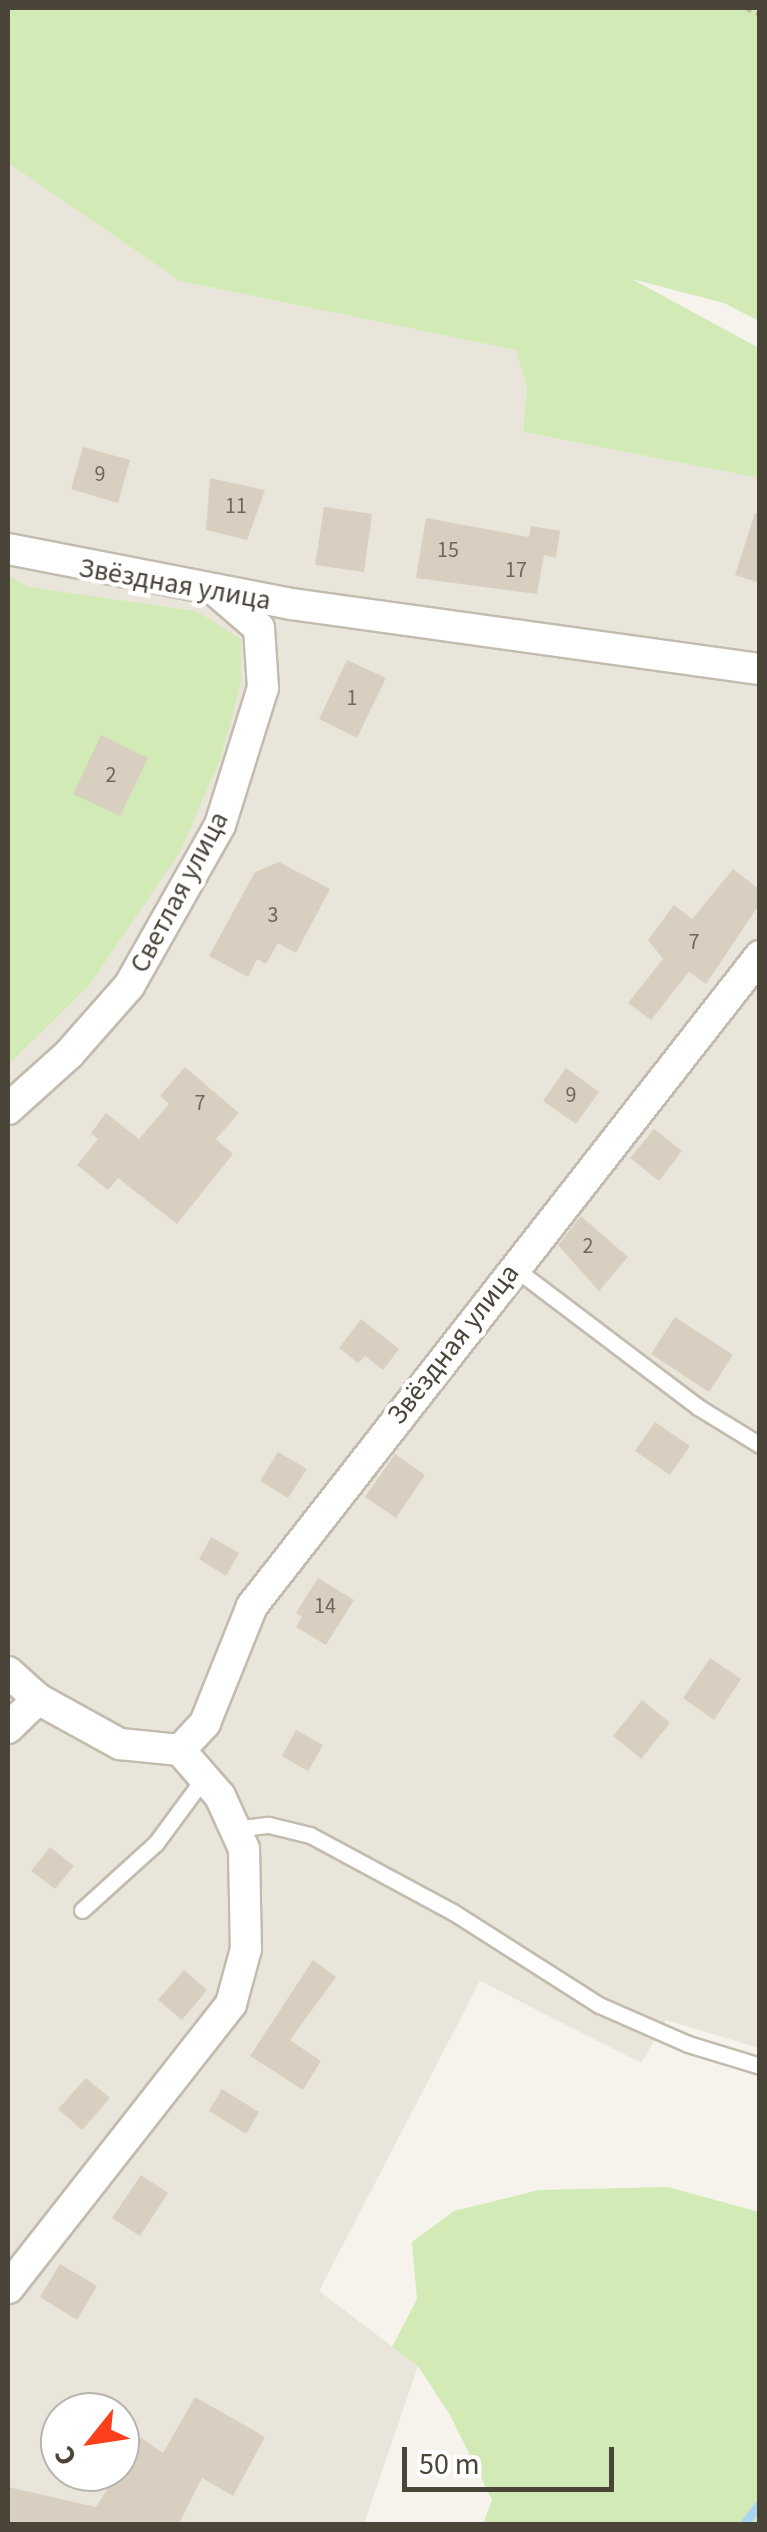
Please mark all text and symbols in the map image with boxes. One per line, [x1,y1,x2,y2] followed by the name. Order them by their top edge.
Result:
[95,462,105,488] house number: 9
[225,494,247,520] house number: 11
[437,538,459,564] house number: 15
[76,551,274,617] street label: Звёздная улица
[505,558,527,584] house number: 17
[347,686,357,712] house number: 1
[106,763,116,789] house number: 2
[122,806,236,978] street label: Светлая улица
[268,903,278,929] house number: 3
[689,930,699,956] house number: 7
[566,1083,576,1109] house number: 9
[195,1091,205,1117] house number: 7
[583,1234,593,1260] house number: 2
[380,1257,526,1431] street label: Звёздная улица
[314,1594,336,1620] house number: 14
[40,2392,140,2492] north arrow
[407,2427,620,2489] scale bar
[44,2439,87,2473] text: С
[419,2443,480,2486] text: 50 m

